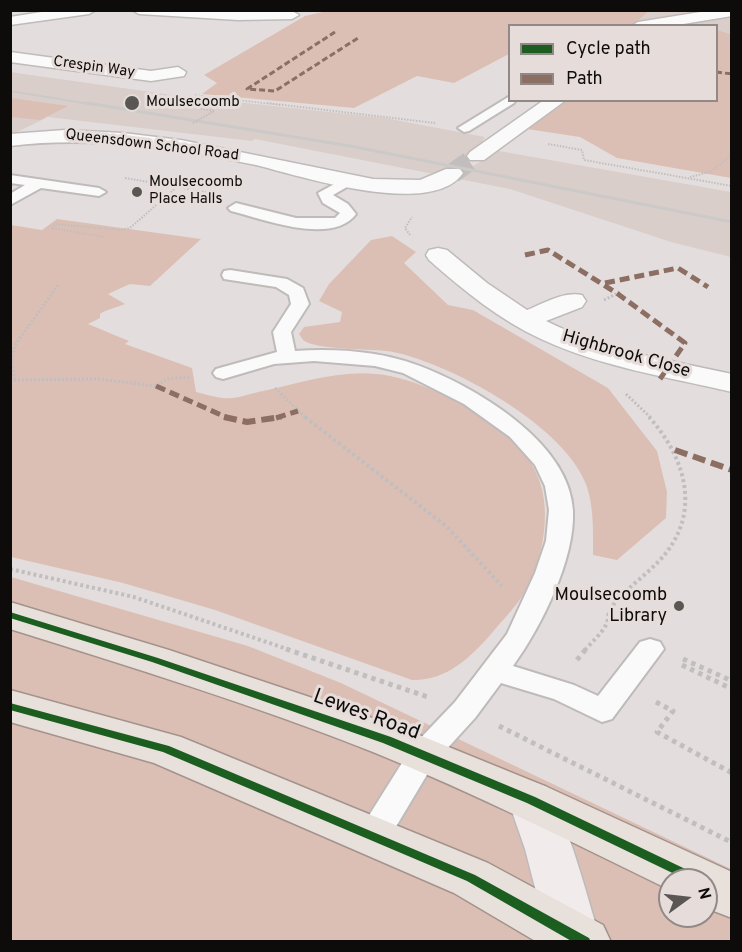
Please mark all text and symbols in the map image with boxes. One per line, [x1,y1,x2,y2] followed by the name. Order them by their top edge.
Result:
[508,24,718,102] legend
[566,38,651,61] text: Cycle path
[52,53,136,83] street label: Crespin Way
[566,68,603,91] text: Path
[123,94,141,112] marker: Moulsecoomb
[146,94,240,112] place label: Moulsecoomb
[64,126,240,166] street label: Queensdown School Road
[149,174,243,209] place label: Moulsecoomb Place Halls
[130,185,144,199] marker: Moulsecoomb Place Halls
[559,326,693,384] street label: Highbrook Close
[555,585,667,628] place label: Moulsecoomb Library
[672,599,686,613] marker: Moulsecoomb Library
[309,685,423,747] street label: Lewes Road
[658,868,718,928] north arrow
[692,886,715,902] text: N

